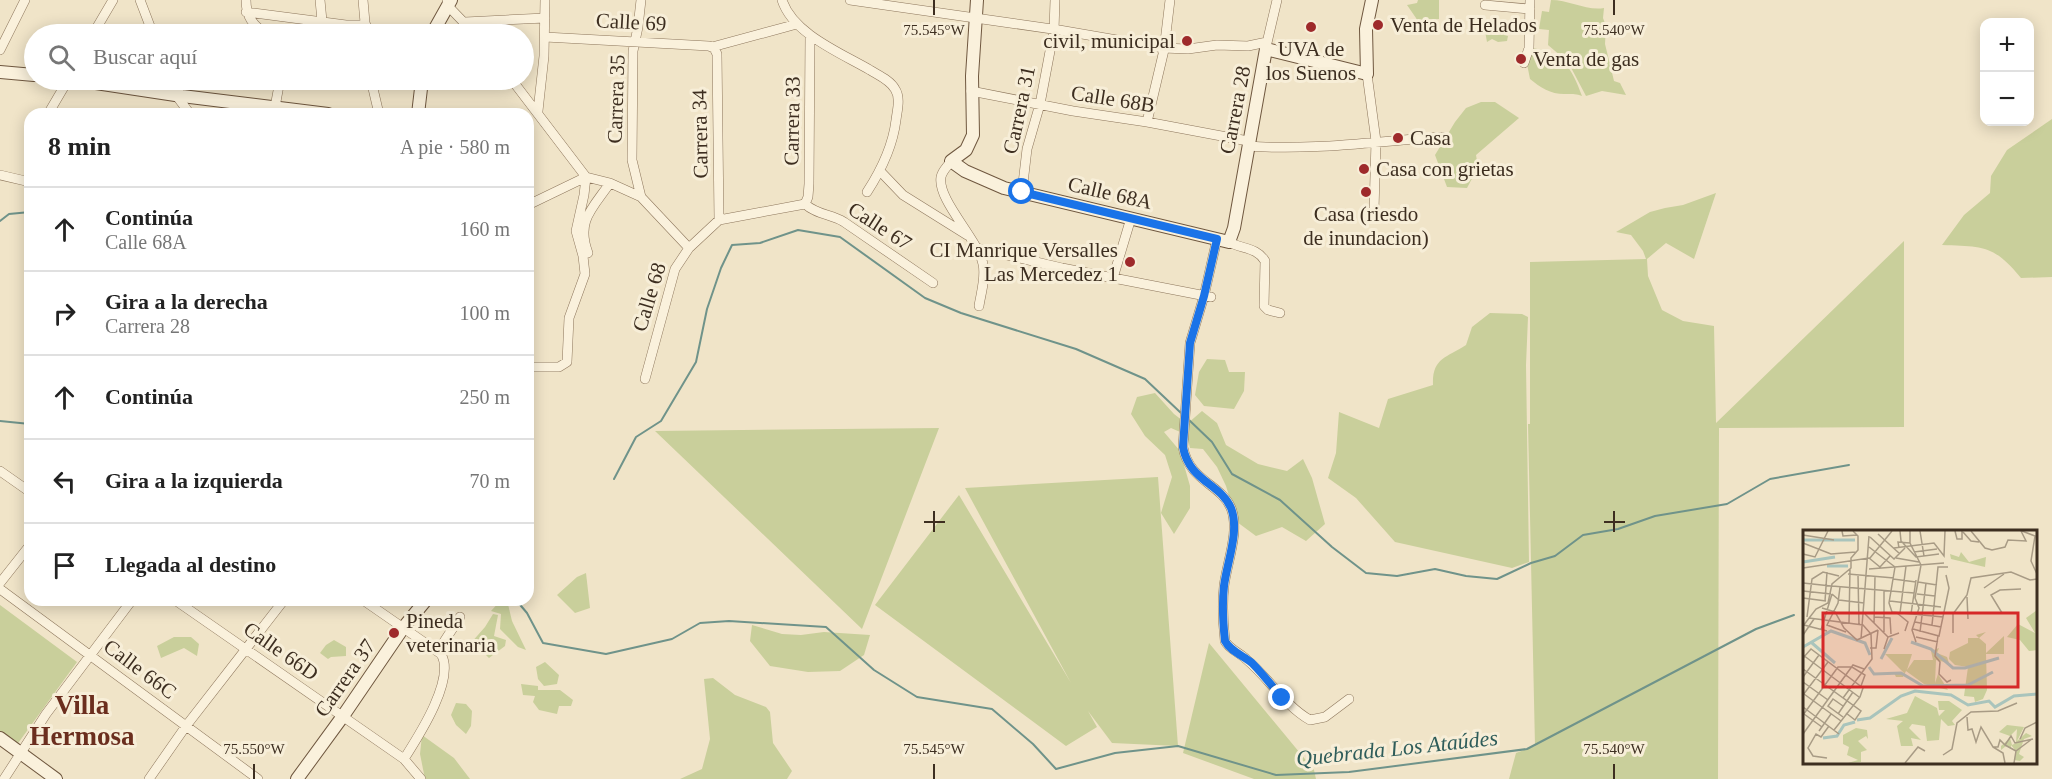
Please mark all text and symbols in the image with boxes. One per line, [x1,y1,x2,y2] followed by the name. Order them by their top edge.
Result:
[595,8,667,36] street label: Calle 69
[1390,13,1537,37] place label: Venta de Helados
[1371,18,1385,32] marker: Venta de Helados
[1980,18,2034,126] map controls
[1980,18,2034,72] button: +
[1304,20,1318,34] marker: UVA de los Suenos
[903,22,966,38] text: 75.545°W
[1583,22,1646,38] text: 75.540°W
[24,24,534,90] search box
[1043,29,1175,53] place label: civil, municipal
[1180,34,1194,48] marker: civil, municipal
[1266,37,1356,85] place label: UVA de los Suenos
[45,41,78,74] icon: search
[93,44,197,69] text: Buscar aquí
[1533,47,1639,71] place label: Venta de gas
[1514,52,1528,66] marker: Venta de gas
[602,54,630,144] street label: Carrera 35
[998,64,1040,156] street label: Carrera 31
[1215,64,1255,156] street label: Carrera 28
[1980,72,2034,126] button: −
[779,76,805,166] street label: Carrera 33
[1069,81,1157,117] street label: Calle 68B
[687,89,713,179] street label: Carrera 34
[1410,126,1452,150] place label: Casa
[1391,131,1405,145] marker: Casa
[48,132,111,161] text: 8 min
[400,136,510,158] text: A pie · 580 m
[1376,157,1514,181] place label: Casa con grietas
[1357,162,1371,176] marker: Casa con grietas
[1066,172,1155,215] street label: Calle 68A
[1008,178,1034,204] route start
[1359,185,1373,199] marker: Casa (riesdo de inundacion)
[844,197,916,255] street label: Calle 67
[1303,202,1429,250] place label: Casa (riesdo de inundacion)
[105,205,193,230] text: Continúa
[48,213,81,246] icon: ahead
[459,218,510,240] text: 160 m
[105,231,187,253] text: Calle 68A
[929,238,1118,286] place label: CI Manrique Versalles Las Mercedez 1
[1123,255,1137,269] marker: CI Manrique Versalles Las Mercedez 1
[627,260,671,334] street label: Calle 68
[105,289,268,314] text: Gira a la derecha
[48,297,81,330] icon: right
[459,302,510,324] text: 100 m
[105,315,190,337] text: Carrera 28
[48,381,81,414] icon: ahead
[105,384,193,409] text: Continúa
[459,386,510,408] text: 250 m
[48,465,81,498] icon: left
[105,468,283,493] text: Gira a la izquierda
[469,470,510,492] text: 70 m
[1803,530,2037,764] inset map
[48,549,81,582] icon: arrive
[105,552,276,577] text: Llegada al destino
[406,609,496,657] place label: Pineda veterinaria
[239,617,323,685] street label: Calle 66D
[387,626,401,640] marker: Pineda veterinaria
[99,634,181,704] street label: Calle 66C
[310,635,380,721] street label: Carrera 37
[1268,684,1294,710] route end
[30,690,135,751] district label: Villa Hermosa
[1295,725,1499,771] water label: Quebrada Los Ataúdes
[223,741,286,757] text: 75.550°W
[903,741,966,757] text: 75.545°W
[1583,741,1646,757] text: 75.540°W

